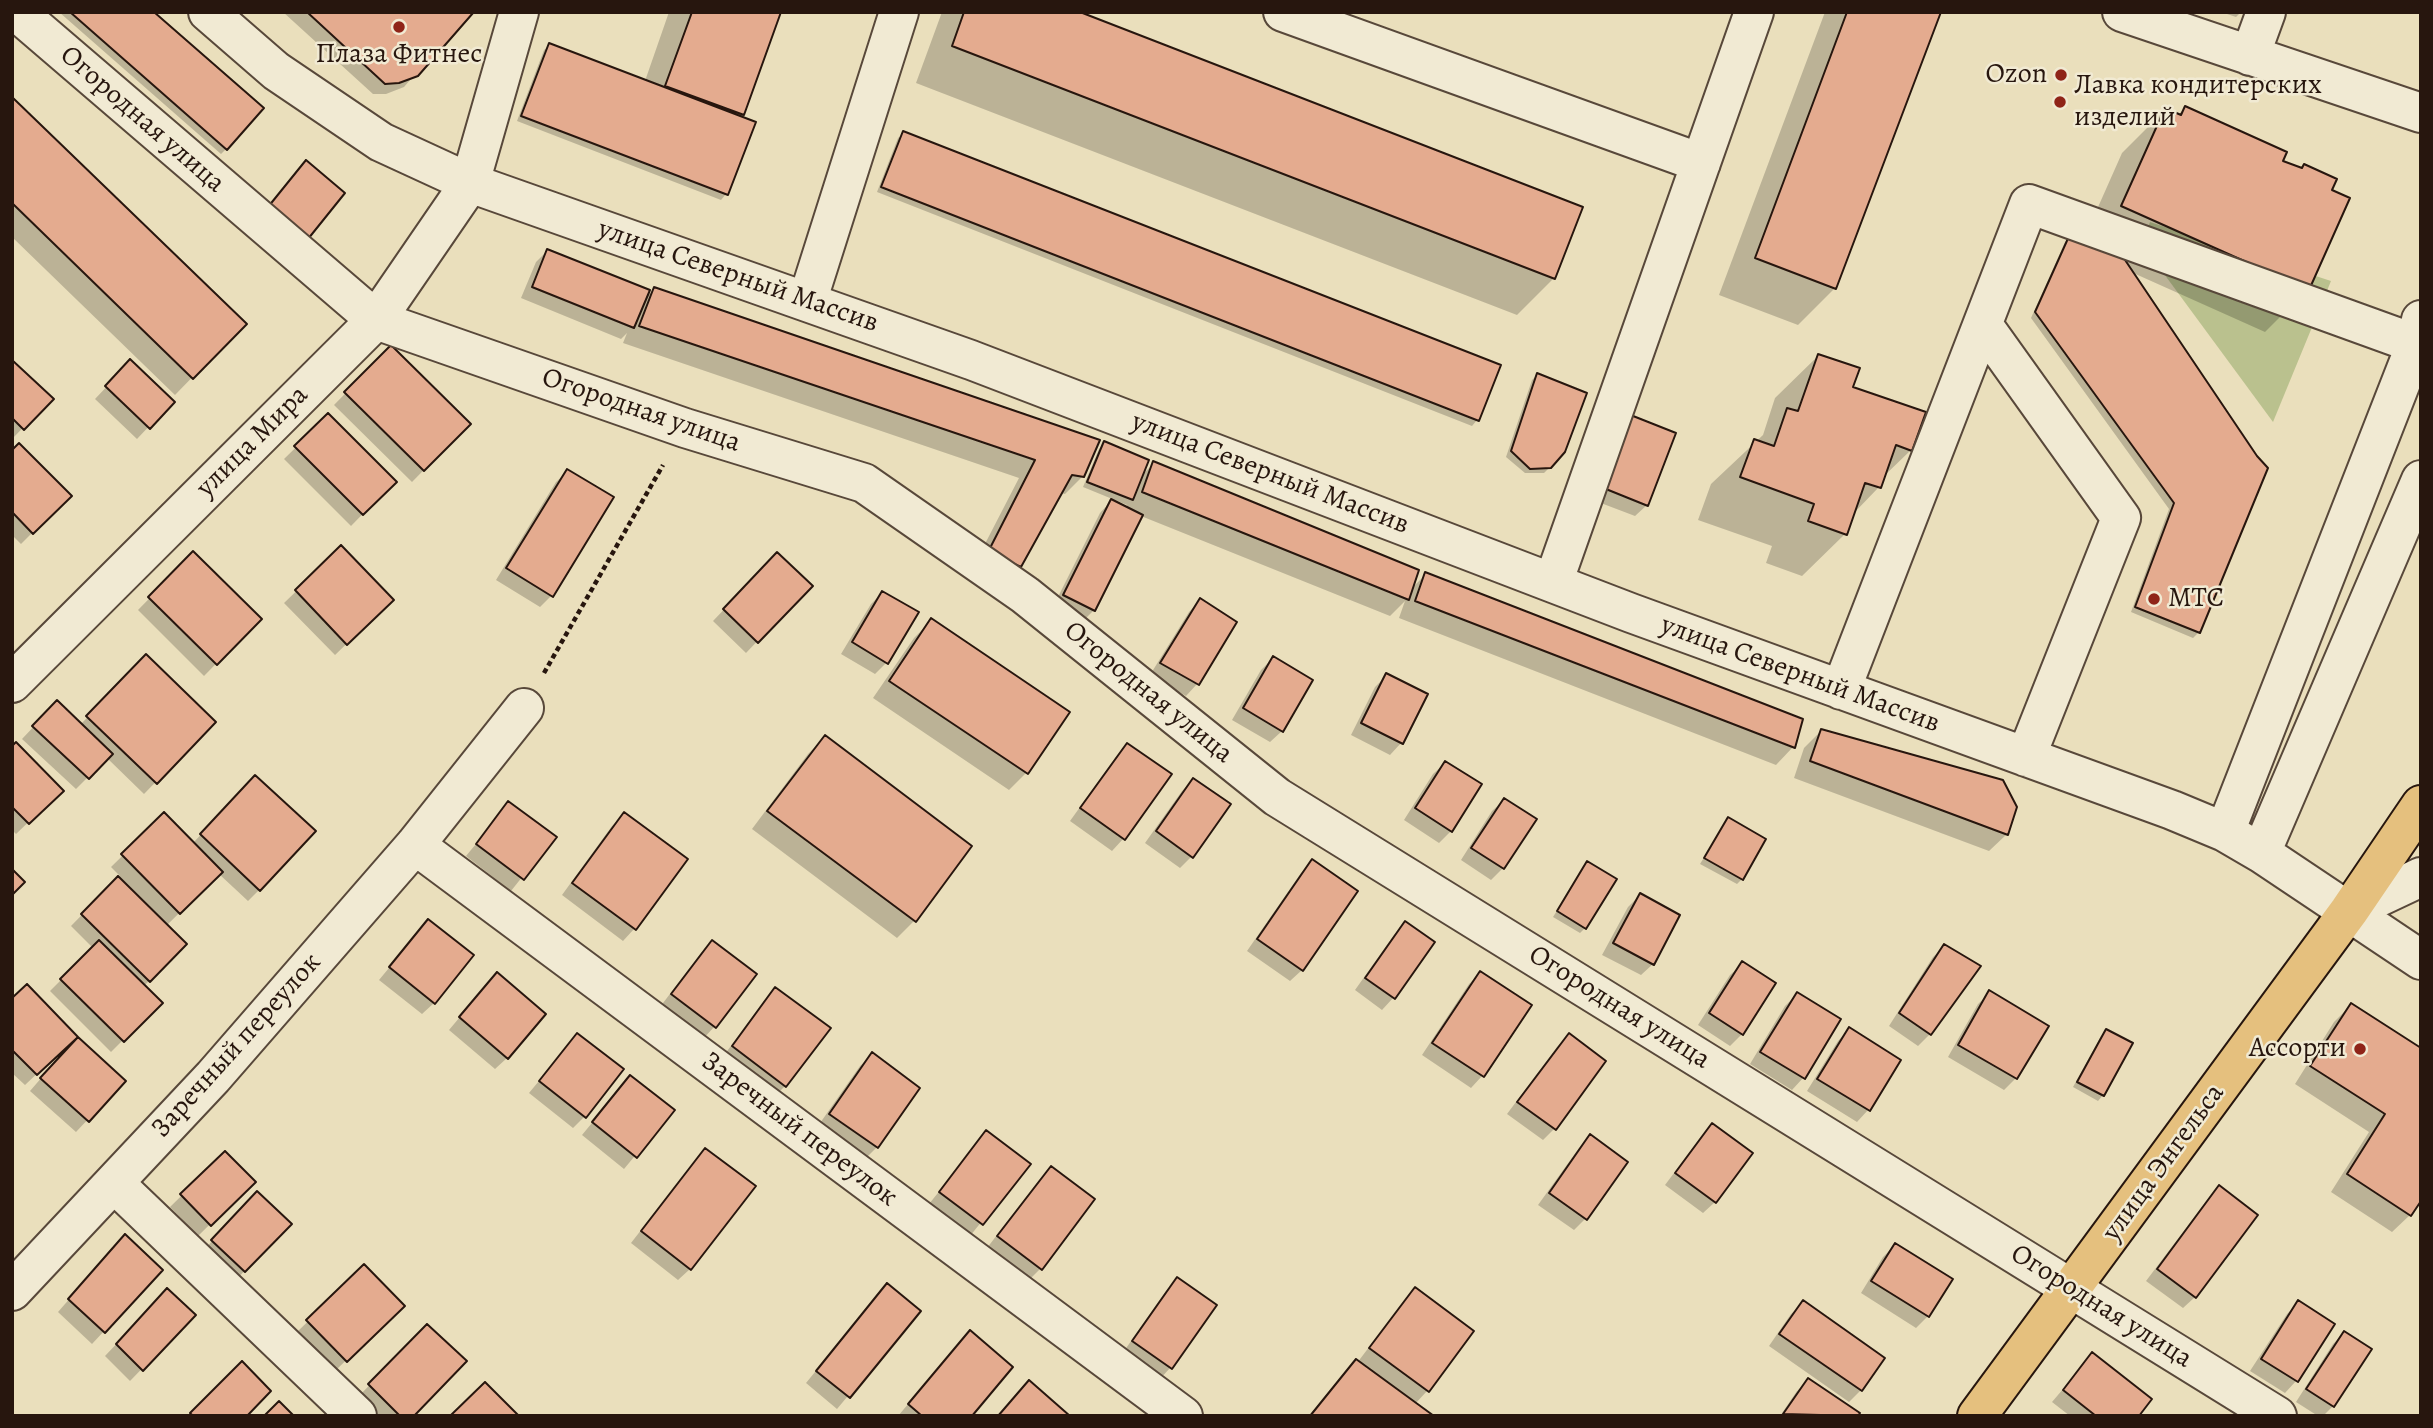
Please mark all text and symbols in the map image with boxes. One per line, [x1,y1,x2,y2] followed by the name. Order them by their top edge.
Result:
[391,19,407,35] marker: Плаза Фитнес
[316,38,482,72] place label: Плаза Фитнес
[53,39,231,201] street label: Огородная улица
[1985,58,2047,92] place label: Ozon
[2053,67,2069,83] marker: Ozon
[2074,69,2322,135] place label: Лавка кондитерских изделий
[2052,94,2068,110] marker: Лавка кондитерских изделий
[593,213,883,341] street label: улица Северный Массив
[537,361,745,461] street label: Огородная улица
[190,379,316,505] street label: улица Мира
[1127,406,1413,542] street label: улица Северный Массив
[2168,582,2224,616] place label: МТС
[2146,591,2162,607] marker: МТС
[1656,609,1944,741] street label: улица Северный Массив
[1057,615,1239,771] street label: Огородная улица
[1522,939,1716,1077] street label: Огородная улица
[145,947,329,1145] street label: Заречный переулок
[2249,1032,2346,1066] place label: Ассорти
[2352,1041,2368,1057] marker: Ассорти
[694,1045,904,1215] street label: Заречный переулок
[2096,1078,2232,1248] street label: улица Энгельса
[2004,1238,2198,1376] street label: Огородная улица

